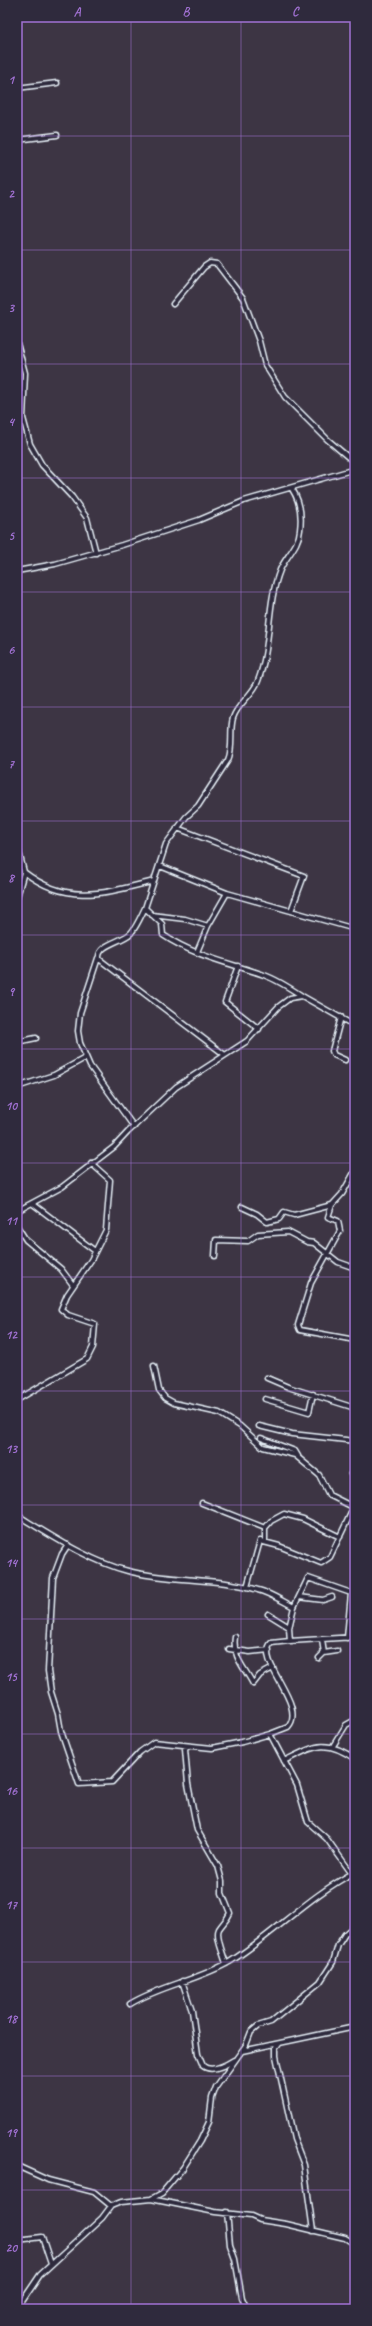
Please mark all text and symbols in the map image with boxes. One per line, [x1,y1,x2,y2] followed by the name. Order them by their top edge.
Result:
[74,4,82,20] text: A
[183,4,191,20] text: B
[292,4,300,20] text: C
[8,72,16,88] text: 1
[8,186,15,202] text: 2
[8,300,15,316] text: 3
[8,414,16,430] text: 4
[8,528,15,544] text: 5
[8,642,15,658] text: 6
[8,756,15,772] text: 7
[8,870,16,886] text: 8
[8,984,15,1000] text: 9
[5,1098,18,1114] text: 10
[5,1213,19,1229] text: 11
[5,1327,18,1343] text: 12
[5,1441,18,1457] text: 13
[5,1555,19,1571] text: 14
[5,1669,18,1685] text: 15
[5,1783,18,1799] text: 16
[5,1897,18,1913] text: 17
[5,2011,19,2027] text: 18
[5,2125,18,2141] text: 19
[5,2240,18,2256] text: 20

